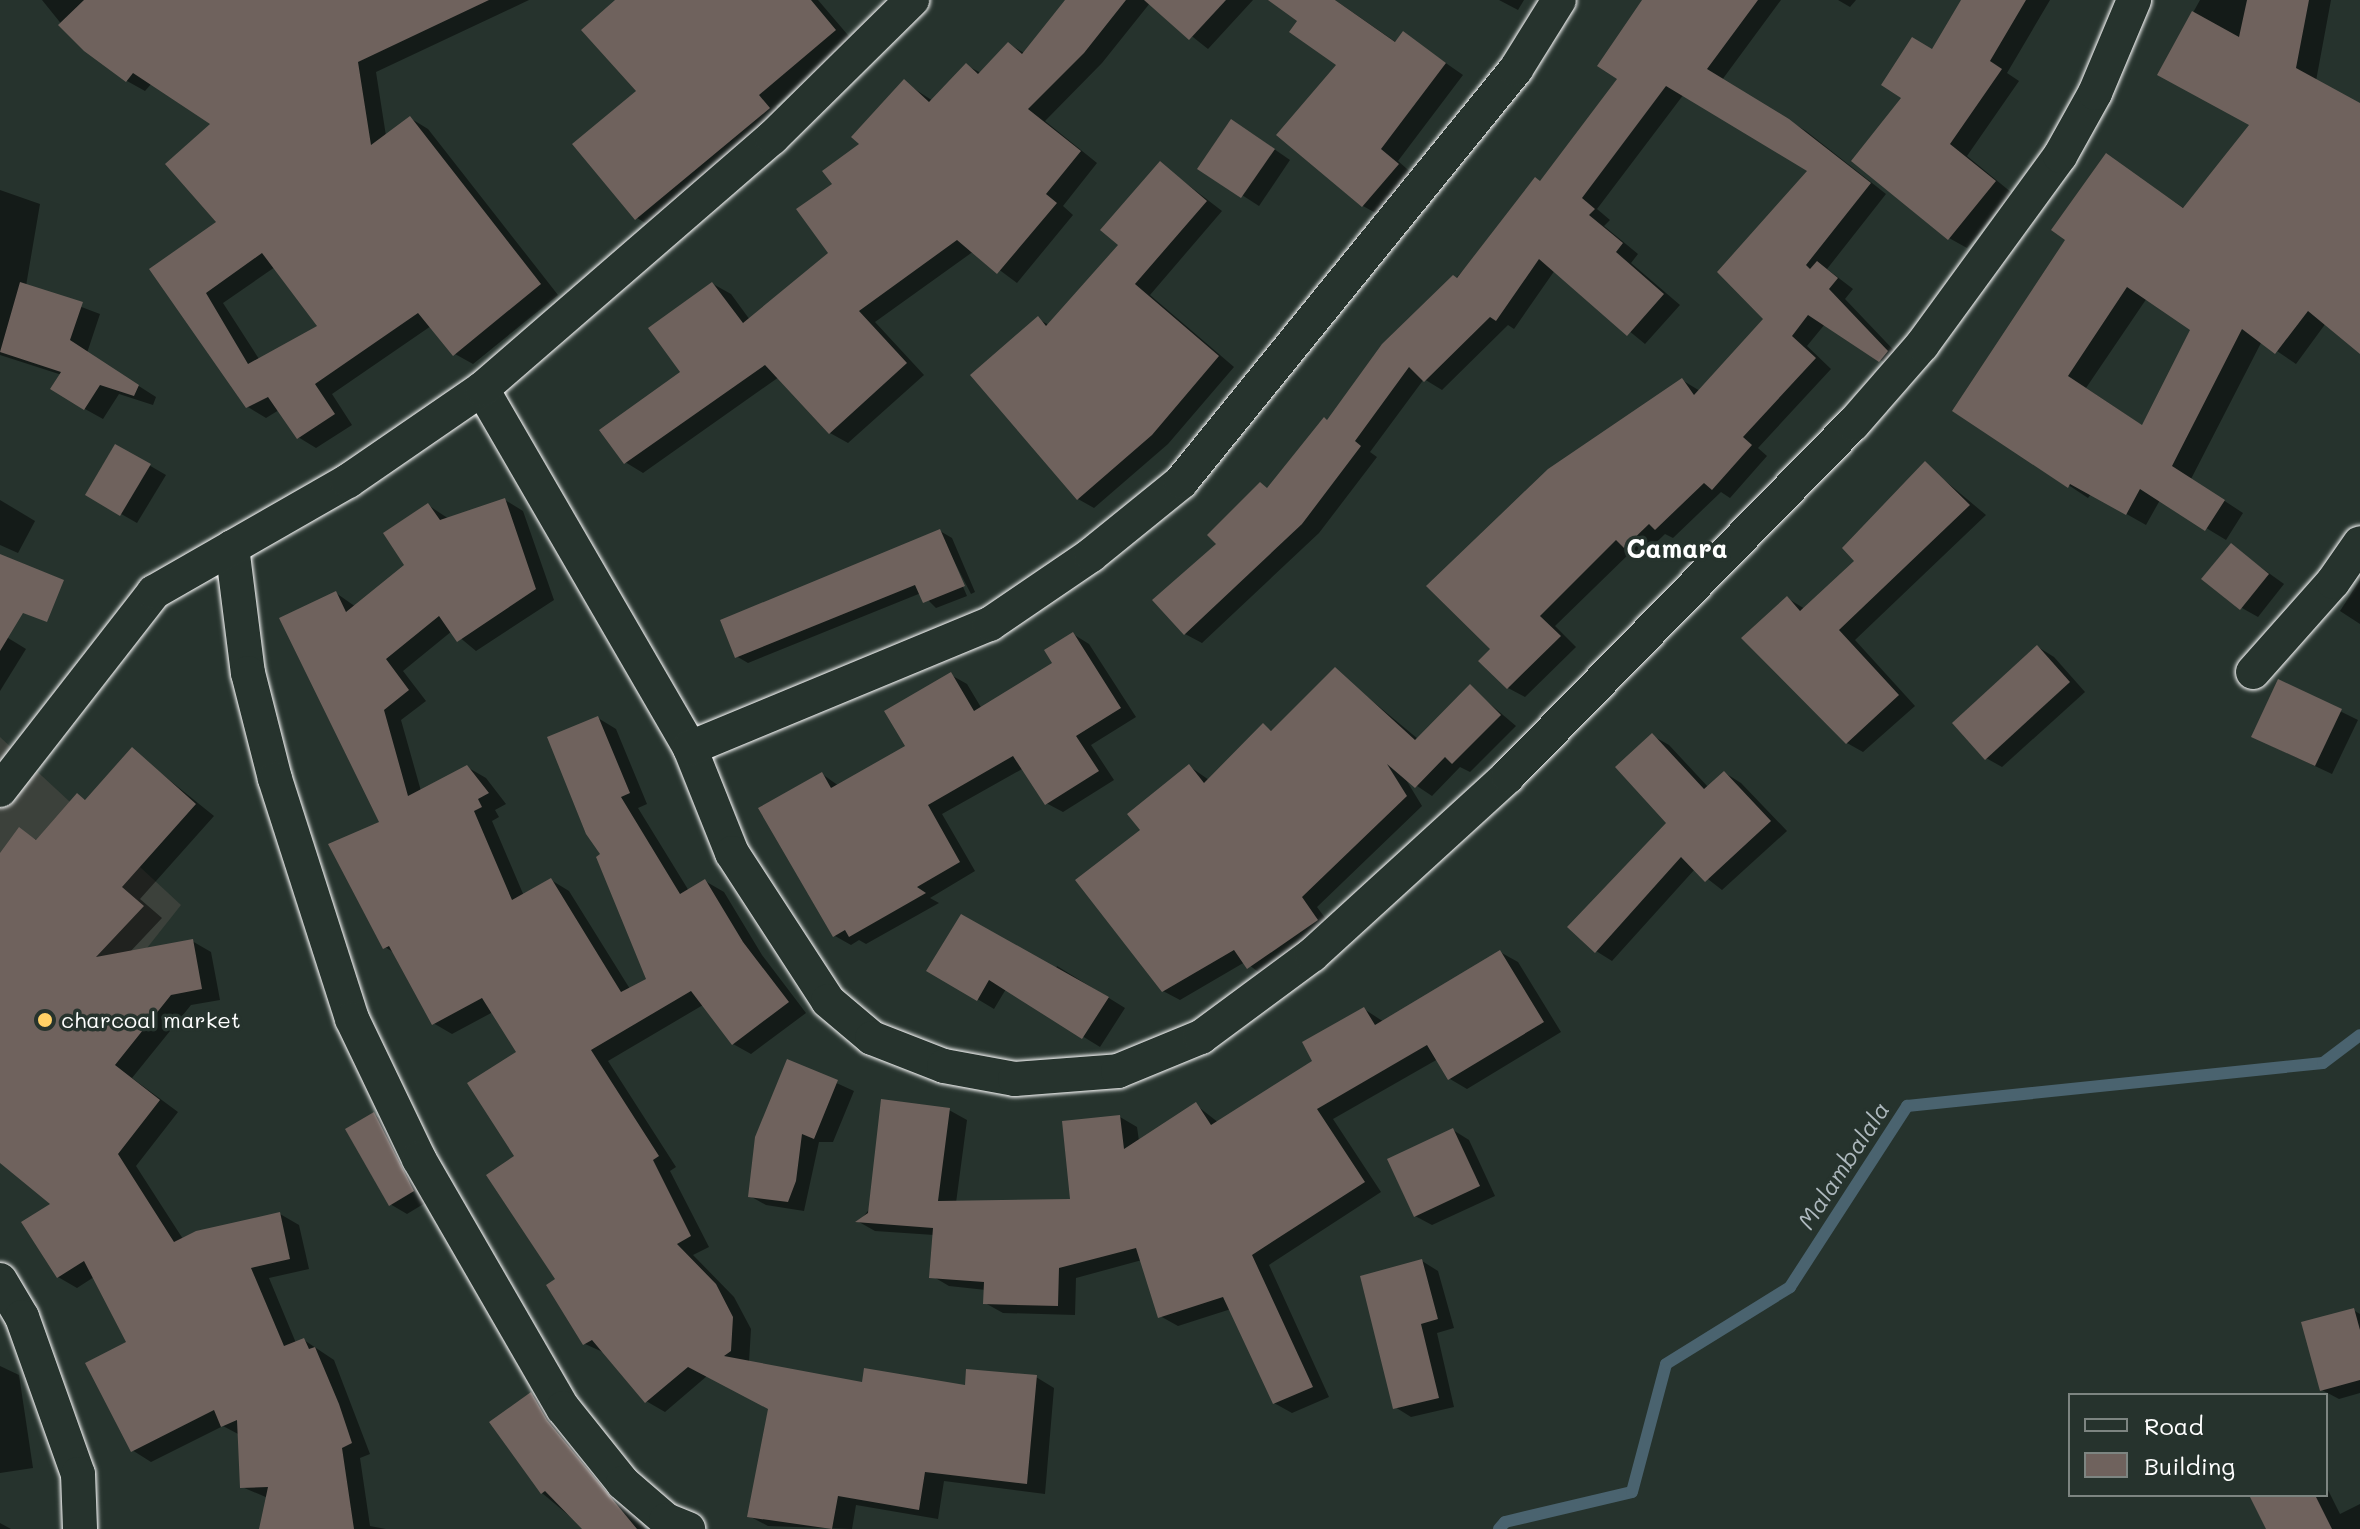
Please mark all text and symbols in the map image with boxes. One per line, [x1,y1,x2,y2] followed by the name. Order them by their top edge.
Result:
[1626,533,1728,565] district label: Camara
[61,1007,241,1033] place label: charcoal market
[36,1011,54,1029] marker: charcoal market
[1791,1096,1895,1234] water label: Malambalala
[2068,1393,2328,1497] legend
[2144,1410,2204,1441] text: Road
[2144,1450,2235,1481] text: Building

